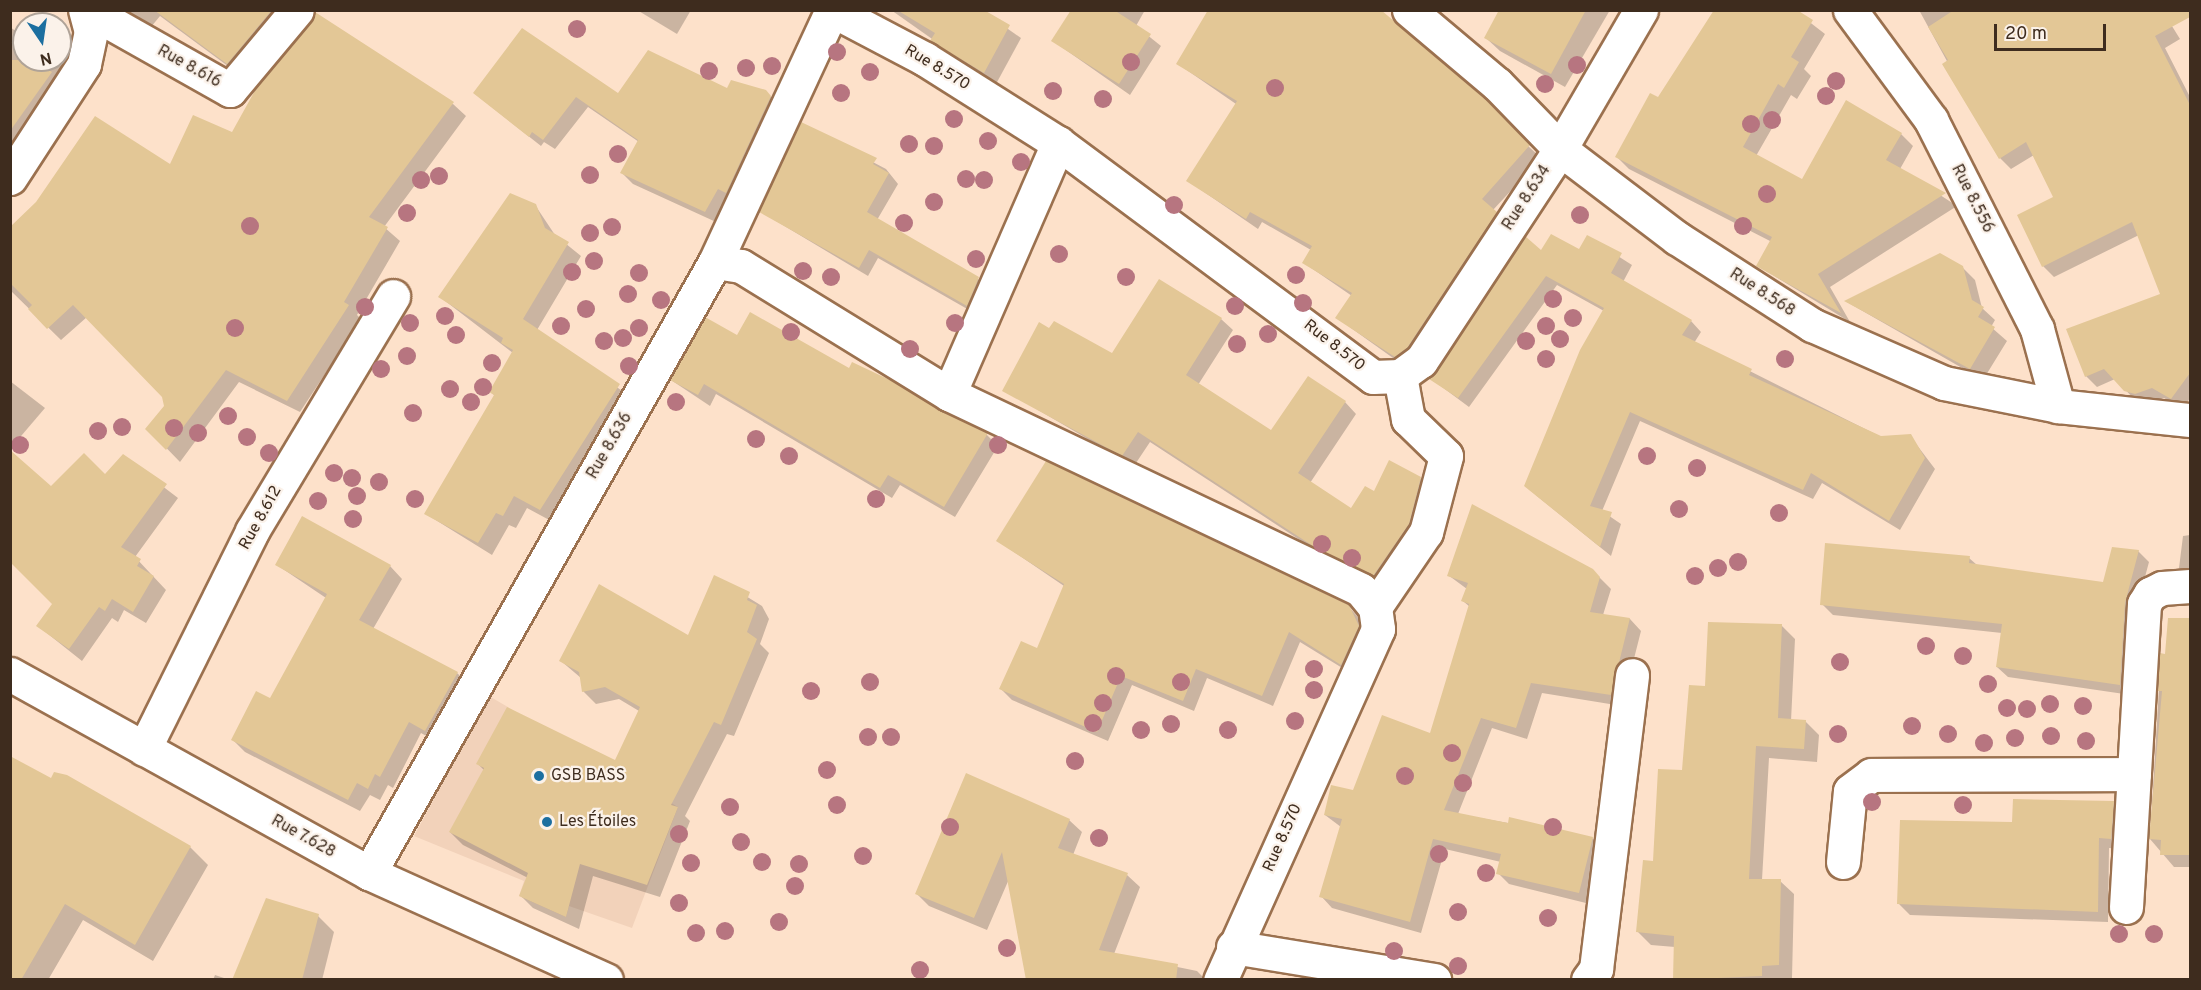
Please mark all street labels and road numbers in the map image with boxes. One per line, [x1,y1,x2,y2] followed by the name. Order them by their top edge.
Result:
[901,41,973,95] street label: Rue 8.570
[154,42,224,92] street label: Rue 8.616
[1947,161,1997,237] street label: Rue 8.556
[1499,162,1555,234] street label: Rue 8.634
[1726,265,1798,321] street label: Rue 8.568
[1299,316,1369,376] street label: Rue 8.570
[583,409,637,483] street label: Rue 8.636
[236,483,286,553] street label: Rue 8.612
[1259,801,1307,875] street label: Rue 8.570
[267,811,339,863] street label: Rue 7.628

